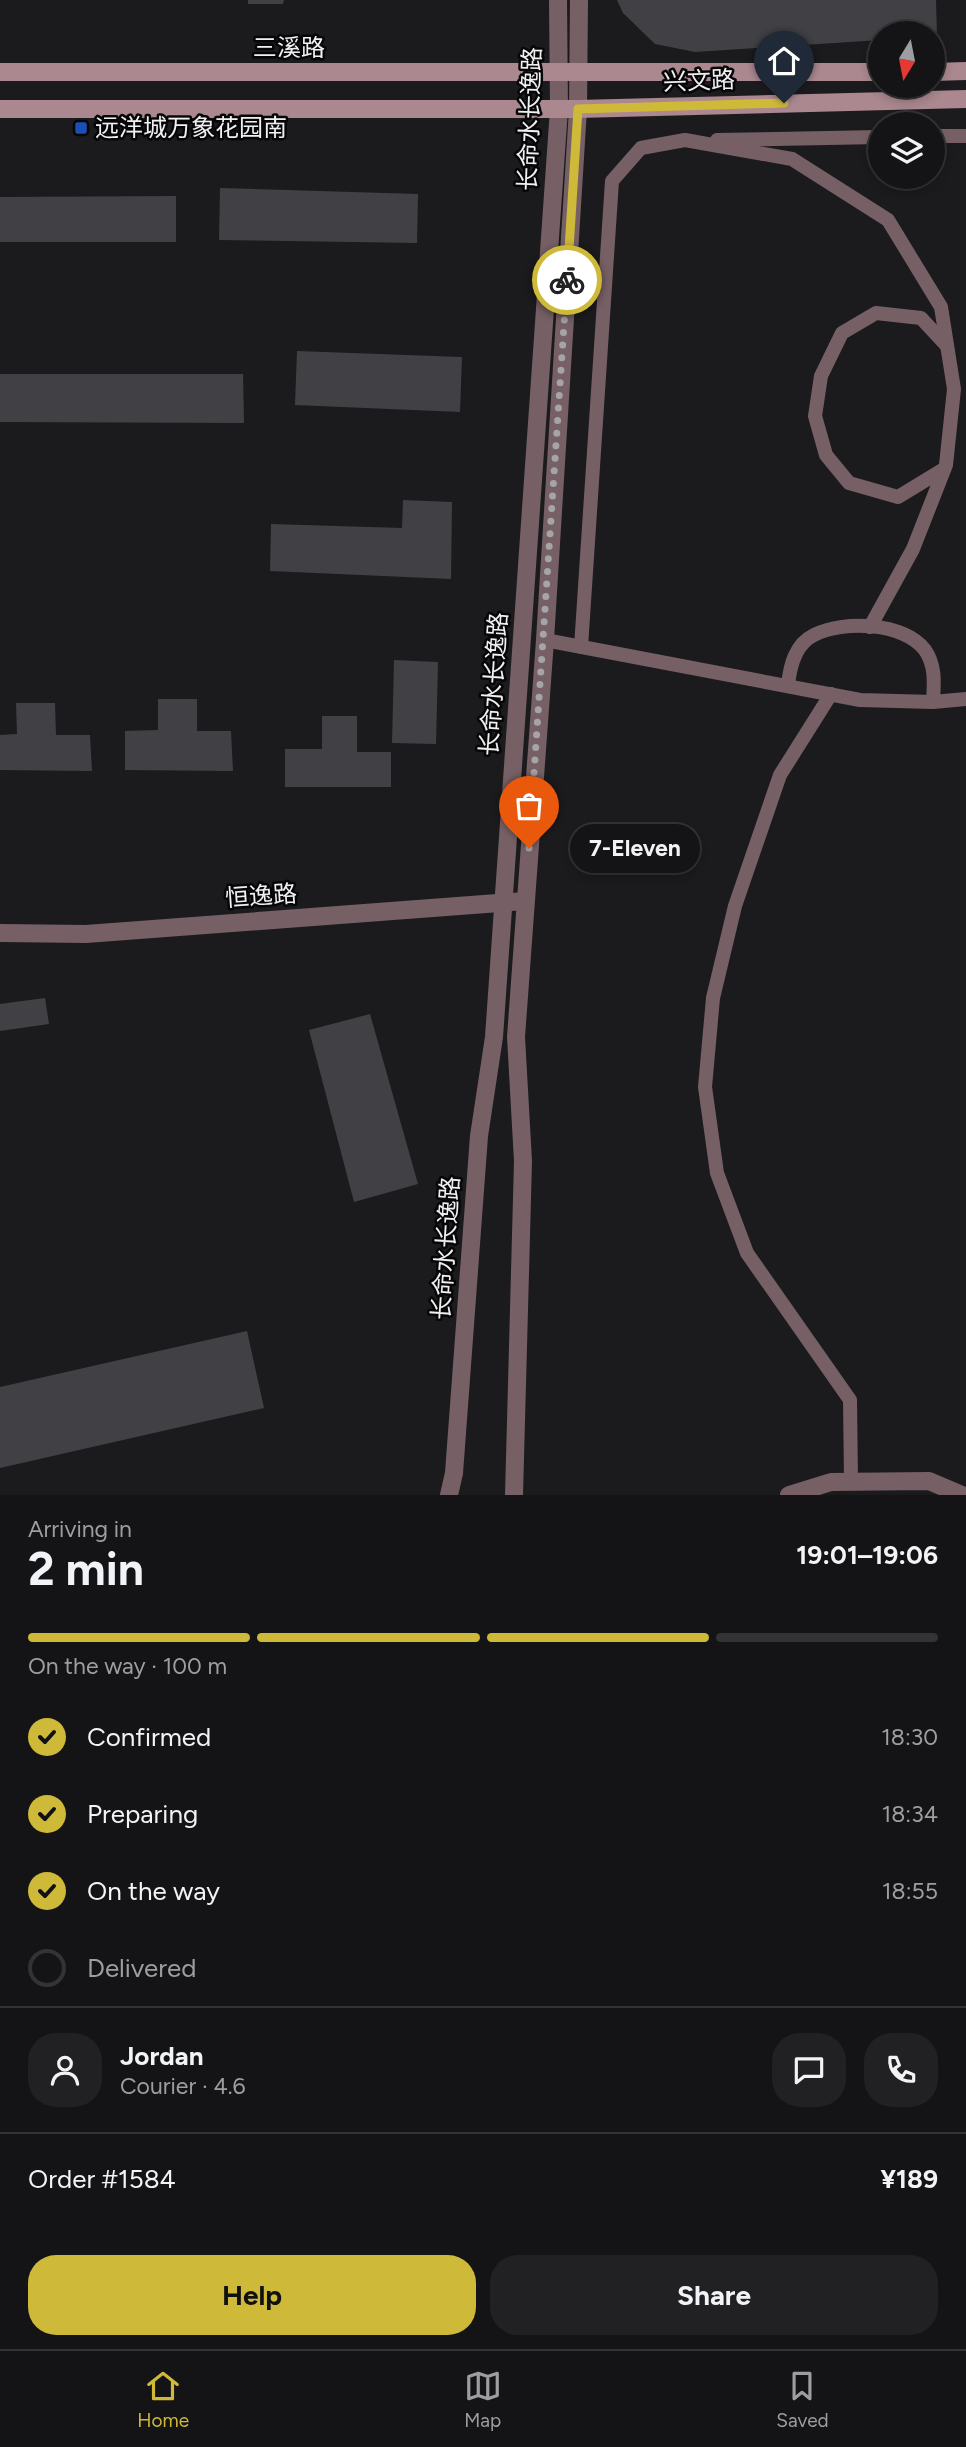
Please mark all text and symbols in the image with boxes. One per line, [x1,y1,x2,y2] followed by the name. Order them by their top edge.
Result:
[868,21,945,98] north arrow
[868,21,945,189] map controls
[754,31,814,103] pin
[253,33,325,62] street label: 三溪路
[765,42,803,80] icon: home
[512,47,547,191] street label: 长命水长逸路
[662,65,735,96] street label: 兴文路
[868,112,945,189] button: layers
[95,113,287,142] place label: 远洋城万象花园南
[73,120,89,136] marker: 远洋城万象花园南
[532,245,602,315] courier
[548,261,586,299] icon: bike
[474,611,513,757] street label: 长命水长逸路
[499,776,559,848] pin
[510,787,548,825] icon: bag
[571,824,700,872] callout: 7-Eleven
[589,834,681,862] text: 7-Eleven
[224,879,298,912] street label: 恒逸路
[426,1175,465,1321] street label: 长命水长逸路
[28,1515,132,1543] text: Arriving in
[796,1539,938,1571] text: 19:01–19:06
[28,1541,144,1597] text: 2 min
[28,1652,227,1680] text: On the way · 100 m
[28,1718,66,1756] icon: check
[87,1721,211,1753] text: Confirmed
[881,1723,938,1751] text: 18:30
[28,1795,66,1833] icon: check
[87,1798,198,1830] text: Preparing
[882,1800,938,1828] text: 18:34
[28,1872,66,1910] icon: check
[87,1875,220,1907] text: On the way
[882,1877,938,1905] text: 18:55
[87,1952,196,1984] text: Delivered
[28,2033,102,2107] button: person
[772,2033,846,2107] button: chat
[864,2033,938,2107] button: phone
[120,2040,203,2072] text: Jordan
[120,2072,246,2100] text: Courier · 4.6
[28,2163,176,2195] text: Order #1584
[881,2163,938,2195] text: ¥189
[28,2255,476,2335] button: Help
[490,2255,938,2335] button: Share
[137,2367,189,2432] tab: Home
[464,2367,502,2432] tab: Map
[776,2367,829,2432] tab: Saved

